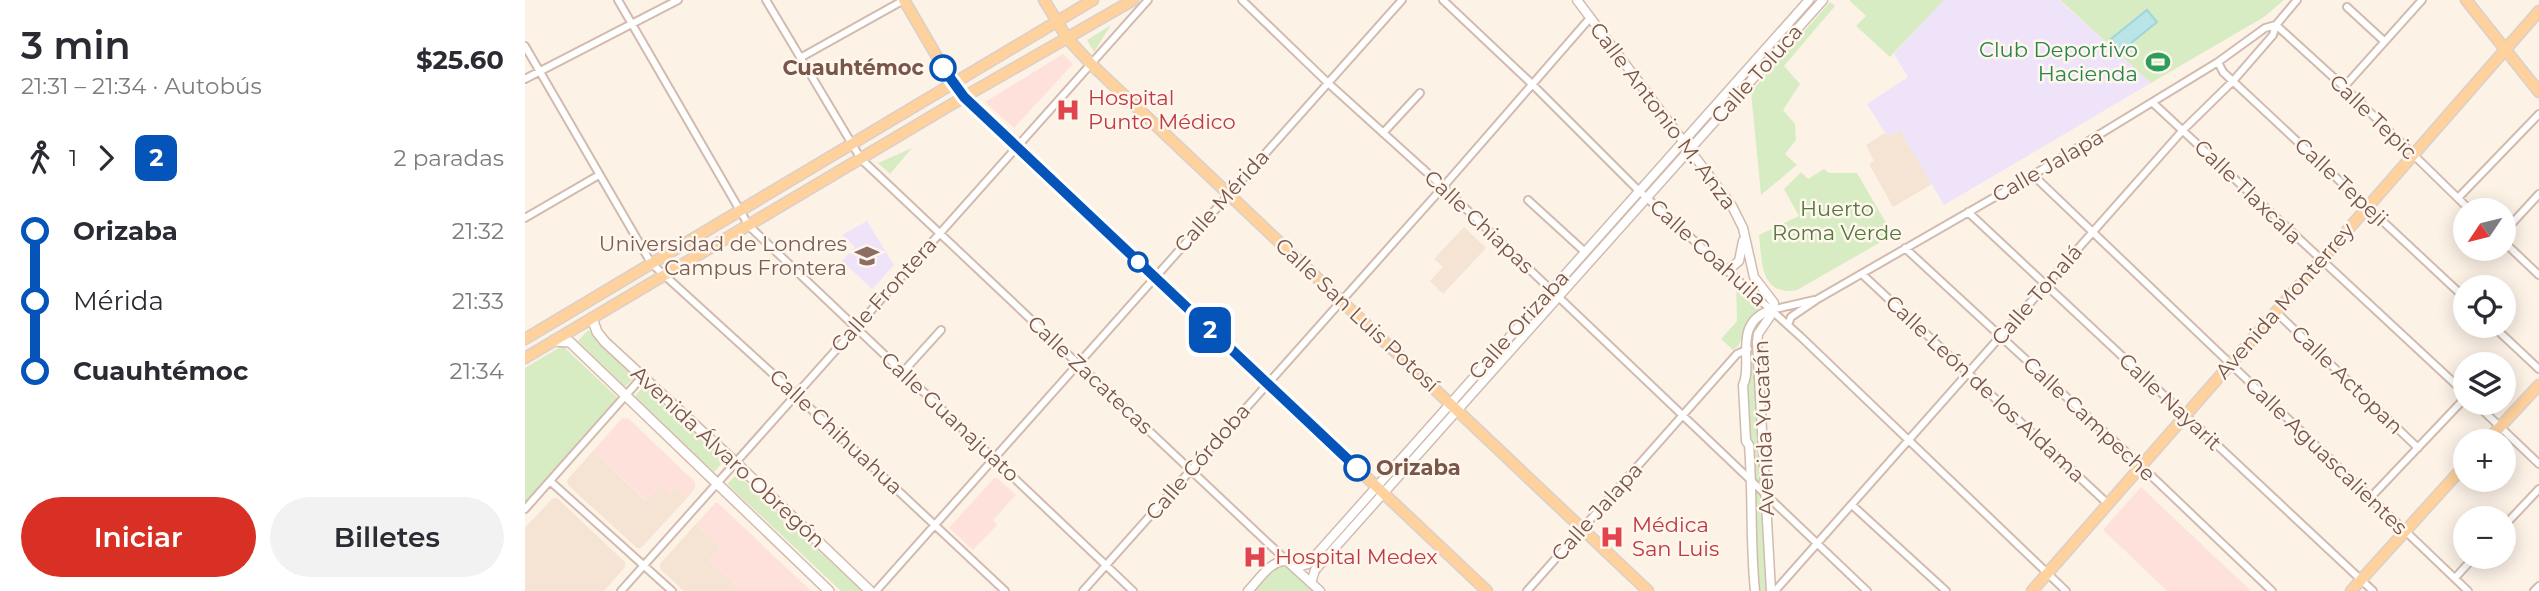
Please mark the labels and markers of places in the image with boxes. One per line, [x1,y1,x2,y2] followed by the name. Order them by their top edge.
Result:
[1979,37,2138,86] place label: Club Deportivo Hacienda
[2144,48,2172,76] sports icon: Club Deportivo Hacienda
[782,55,925,80] place label: Cuauhtémoc
[930,55,956,81] marker: Cuauhtémoc
[1088,85,1236,134] place label: Hospital Punto Médico
[1054,96,1082,124] hospital icon: Hospital Punto Médico
[599,231,847,280] place label: Universidad de Londres Campus Frontera
[853,242,881,270] school or university icon: Universidad de Londres Campus Frontera
[1128,252,1148,272] unlabelled marker
[1344,455,1370,481] marker: Orizaba
[1376,455,1461,480] place label: Orizaba
[1632,512,1719,561] place label: Médica San Luis
[1598,523,1626,551] hospital icon: Médica San Luis
[1241,543,1269,571] hospital icon: Hospital Medex
[1275,544,1437,569] place label: Hospital Medex

